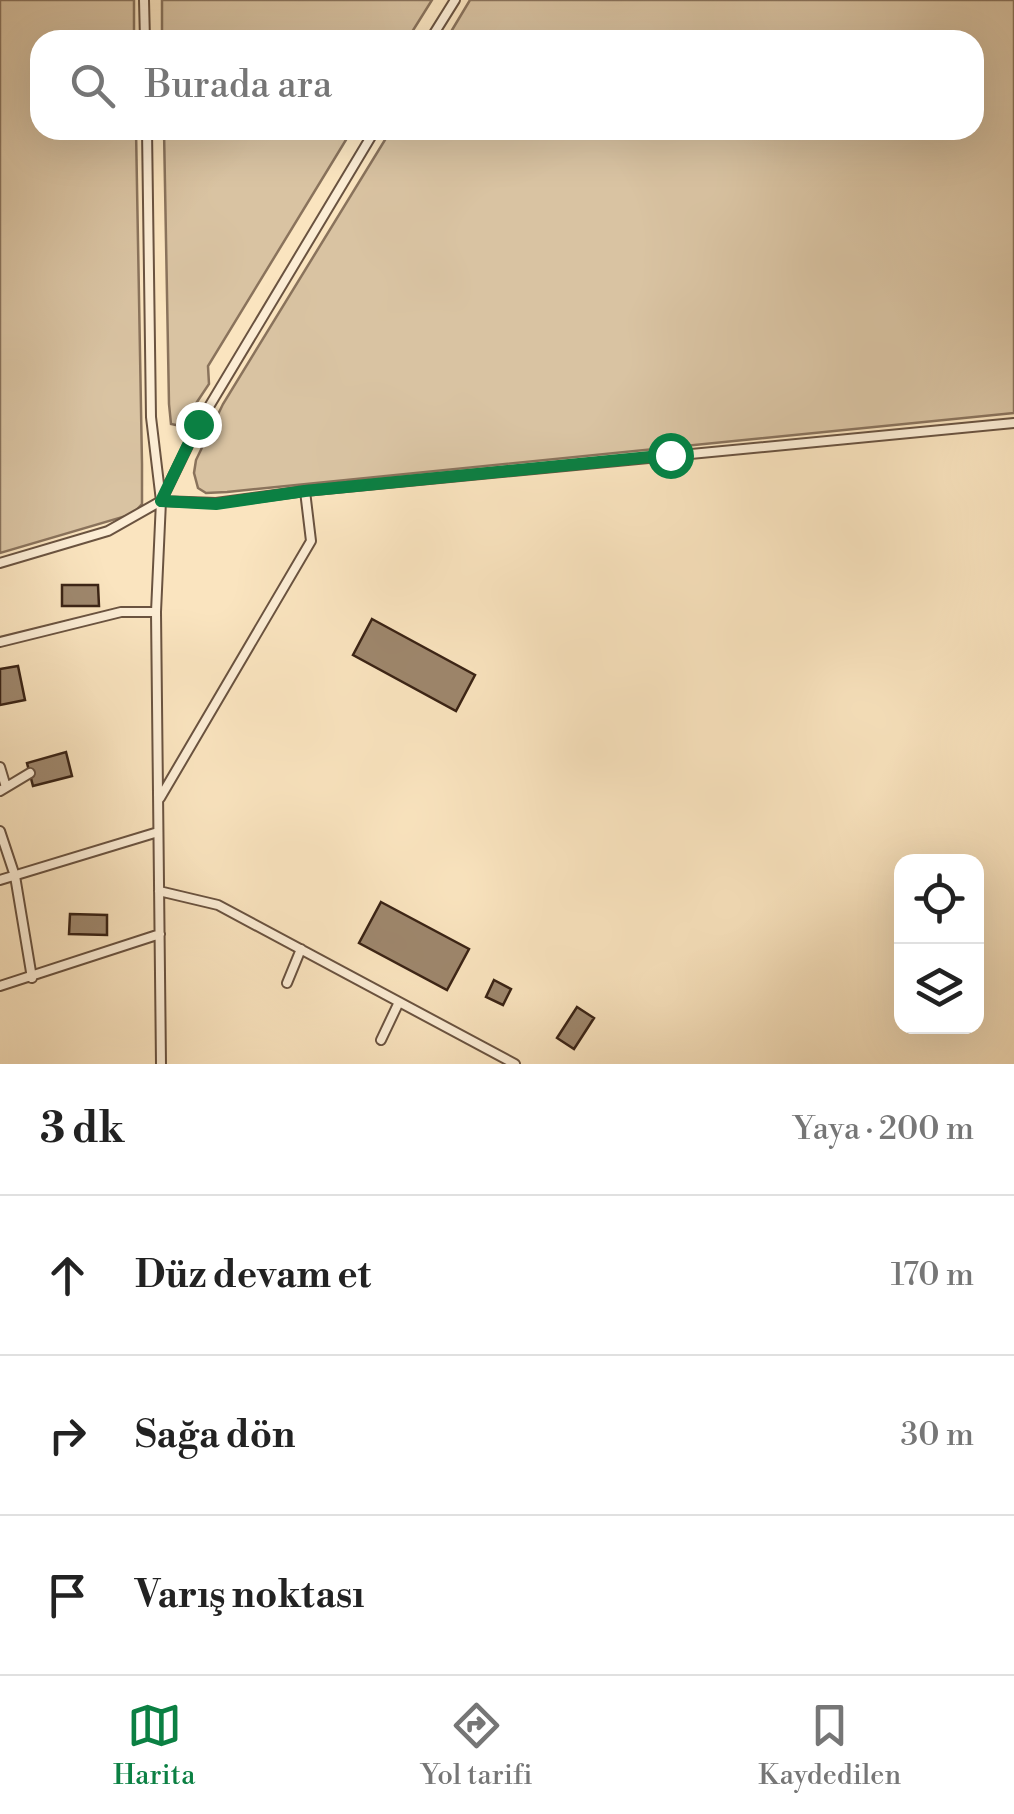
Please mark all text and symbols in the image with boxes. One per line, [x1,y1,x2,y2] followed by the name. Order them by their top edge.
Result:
[30,30,984,140] search box
[65,58,120,113] icon: search
[145,62,332,109] text: Burada ara
[176,402,222,448] route end
[648,433,694,479] route start
[894,854,984,1034] map controls
[894,854,984,944] button: locate
[894,944,984,1034] button: layers
[40,1103,124,1156] text: 3 dk
[793,1109,974,1149] text: Yaya · 200 m
[40,1248,95,1303] icon: ahead
[135,1252,371,1299] text: Düz devam et
[891,1255,974,1295] text: 170 m
[40,1408,95,1463] icon: right
[135,1412,295,1459] text: Sağa dön
[900,1415,974,1455] text: 30 m
[40,1568,95,1623] icon: arrive
[135,1572,364,1619] text: Varış noktası
[113,1698,195,1793] tab: Harita
[421,1698,532,1793] tab: Yol tarifi
[758,1698,901,1793] tab: Kaydedilen

